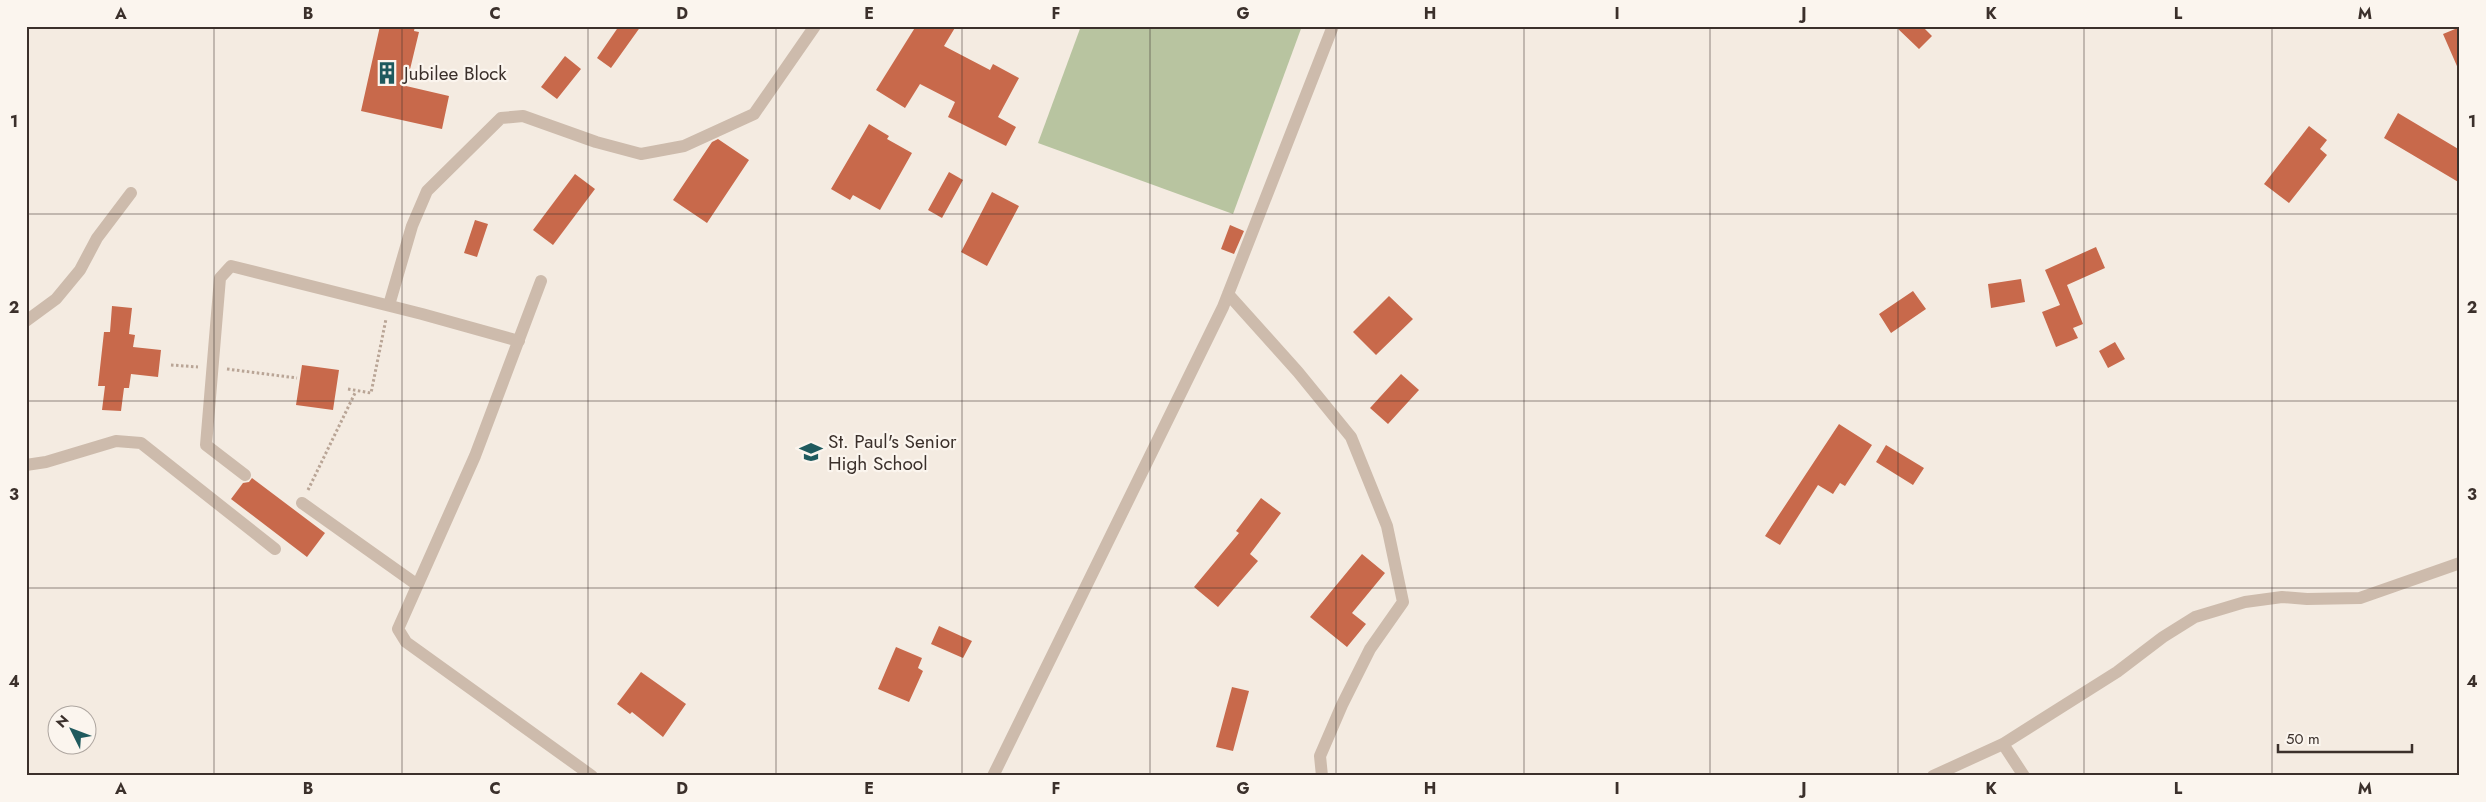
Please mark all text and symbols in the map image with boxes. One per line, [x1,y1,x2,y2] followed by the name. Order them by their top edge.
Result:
[114,2,127,25] text: A
[303,2,313,25] text: B
[489,2,501,25] text: C
[676,2,688,25] text: D
[864,2,874,25] text: E
[1052,2,1060,25] text: F
[1236,2,1250,25] text: G
[1424,2,1436,25] text: H
[1614,2,1620,25] text: I
[1798,2,1807,25] text: J
[1985,2,1997,25] text: K
[2174,2,2183,25] text: L
[2358,2,2372,25] text: M
[374,60,400,86] building icon: Jubilee Block
[401,60,507,87] place label: Jubilee Block
[10,110,18,133] text: 1
[2468,110,2476,133] text: 1
[9,296,19,319] text: 2
[2467,296,2477,319] text: 2
[828,428,957,477] place label: St. Paul's Senior High School
[798,439,824,465] school or university icon: St. Paul's Senior High School
[9,483,19,506] text: 3
[2467,483,2477,506] text: 3
[8,670,20,693] text: 4
[2466,670,2478,693] text: 4
[48,704,98,754] north arrow
[51,710,73,732] text: N
[2278,722,2412,754] scale bar
[2286,728,2320,750] text: 50 m
[114,777,127,800] text: A
[303,777,313,800] text: B
[489,777,501,800] text: C
[676,777,688,800] text: D
[864,777,874,800] text: E
[1052,777,1060,800] text: F
[1236,777,1250,800] text: G
[1424,777,1436,800] text: H
[1614,777,1620,800] text: I
[1798,777,1807,800] text: J
[1985,777,1997,800] text: K
[2174,777,2183,800] text: L
[2358,777,2372,800] text: M

